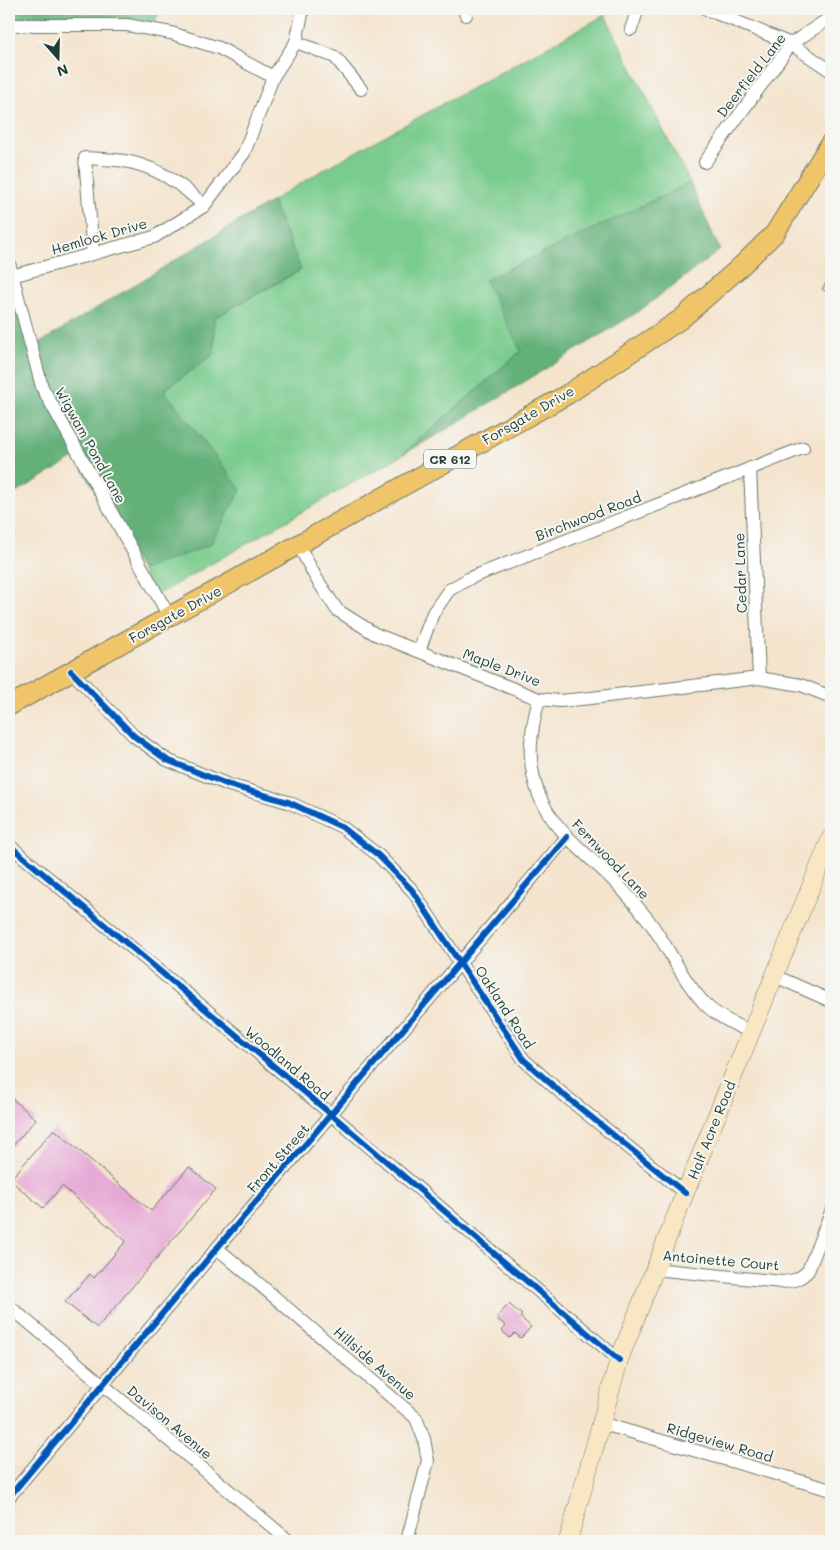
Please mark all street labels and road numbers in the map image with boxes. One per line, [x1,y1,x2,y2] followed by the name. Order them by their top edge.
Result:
[712,29,790,121] street label: Deerfield Lane
[49,213,149,259] street label: Hemlock Drive
[479,381,577,449] street label: Forsgate Drive
[51,383,131,507] street label: Wigwam Pond Lane
[424,449,476,468] road number: CR 612
[532,487,644,545] street label: Birchwood Road
[729,533,751,613] street label: Cedar Lane
[125,581,225,647] street label: Forsgate Drive
[460,643,544,691] street label: Maple Drive
[568,815,654,903] street label: Fernwood Lane
[471,962,539,1052] street label: Oakland Road
[241,1022,335,1104] street label: Woodland Road
[683,1078,740,1182] street label: Half Acre Road
[243,1119,313,1197] street label: Front Street
[662,1245,780,1275] street label: Antoinette Court
[330,1322,420,1404] street label: Hillside Avenue
[123,1381,217,1463] street label: Davison Avenue
[665,1418,775,1466] street label: Ridgeview Road

